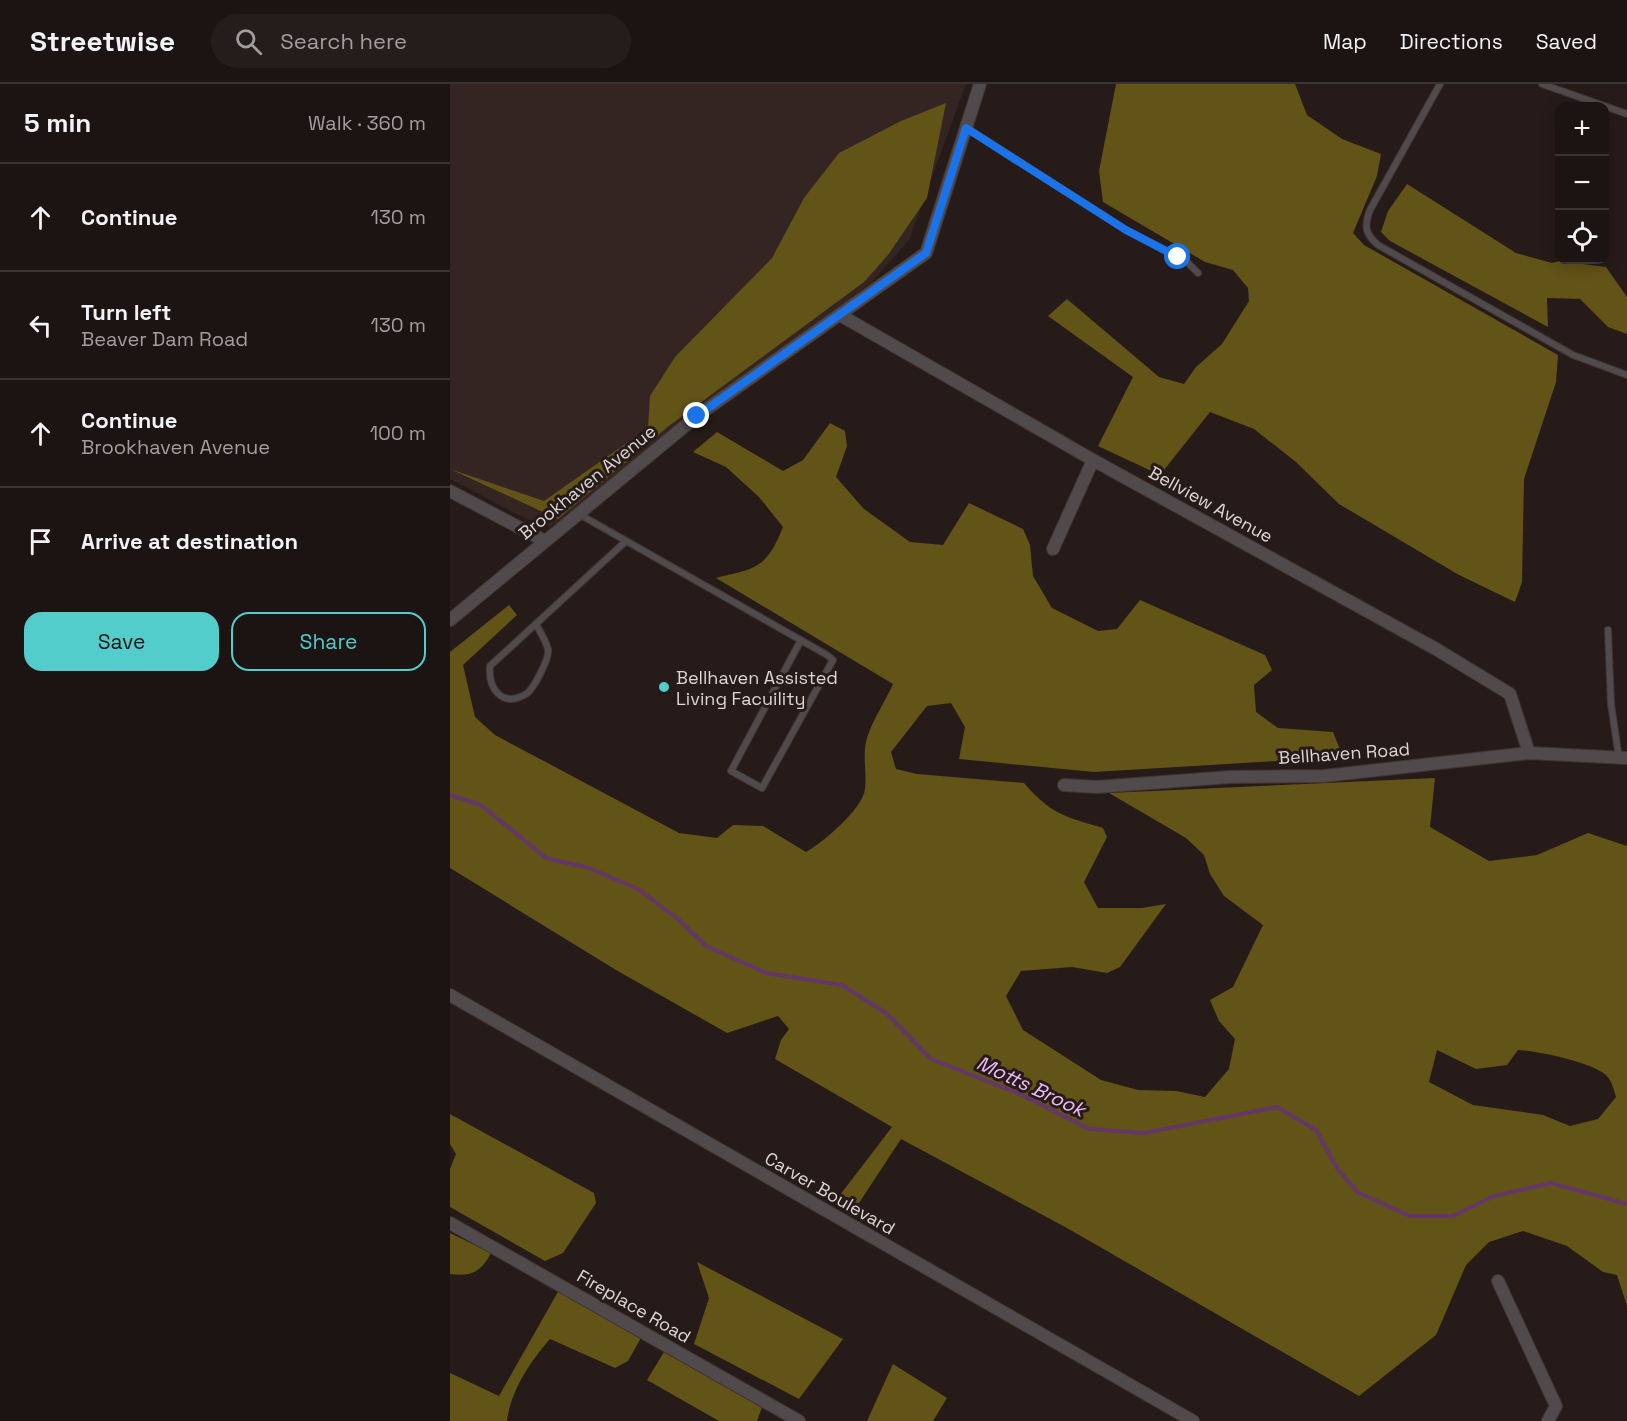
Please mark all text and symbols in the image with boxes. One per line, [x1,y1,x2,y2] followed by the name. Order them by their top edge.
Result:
[211,14,631,68] search box
[30,23,175,59] text: Streetwise
[232,25,265,58] icon: search
[280,27,407,55] text: Search here
[1323,28,1367,55] text: Map
[1400,28,1503,55] text: Directions
[1536,28,1597,55] text: Saved
[1555,102,1609,264] map controls
[1555,102,1609,156] button: +
[24,106,91,140] text: 5 min
[308,110,426,136] text: Walk · 360 m
[1555,156,1609,210] button: −
[24,201,57,234] icon: ahead
[81,203,177,231] text: Continue
[370,204,426,230] text: 130 m
[1555,210,1609,264] button: locate
[1164,243,1190,269] route start
[81,298,171,326] text: Turn left
[24,309,57,342] icon: left
[370,312,426,338] text: 130 m
[81,326,248,352] text: Beaver Dam Road
[683,402,709,428] route end
[81,406,177,434] text: Continue
[24,417,57,450] icon: ahead
[370,420,426,446] text: 100 m
[514,420,660,544] street label: Brookhaven Avenue
[81,434,270,460] text: Brookhaven Avenue
[1145,460,1277,548] street label: Bellview Avenue
[24,525,57,558] icon: arrive
[81,527,298,555] text: Arrive at destination
[24,612,219,671] button: Save
[231,612,426,671] button: Share
[676,666,838,710] place label: Bellhaven Assisted Living Facuility
[657,680,671,694] marker: Bellhaven Assisted Living Facuility
[1277,737,1411,769] street label: Bellhaven Road
[973,1050,1091,1123] water label: Motts Brook
[761,1146,899,1240] street label: Carver Boulevard
[573,1264,695,1348] street label: Fireplace Road

